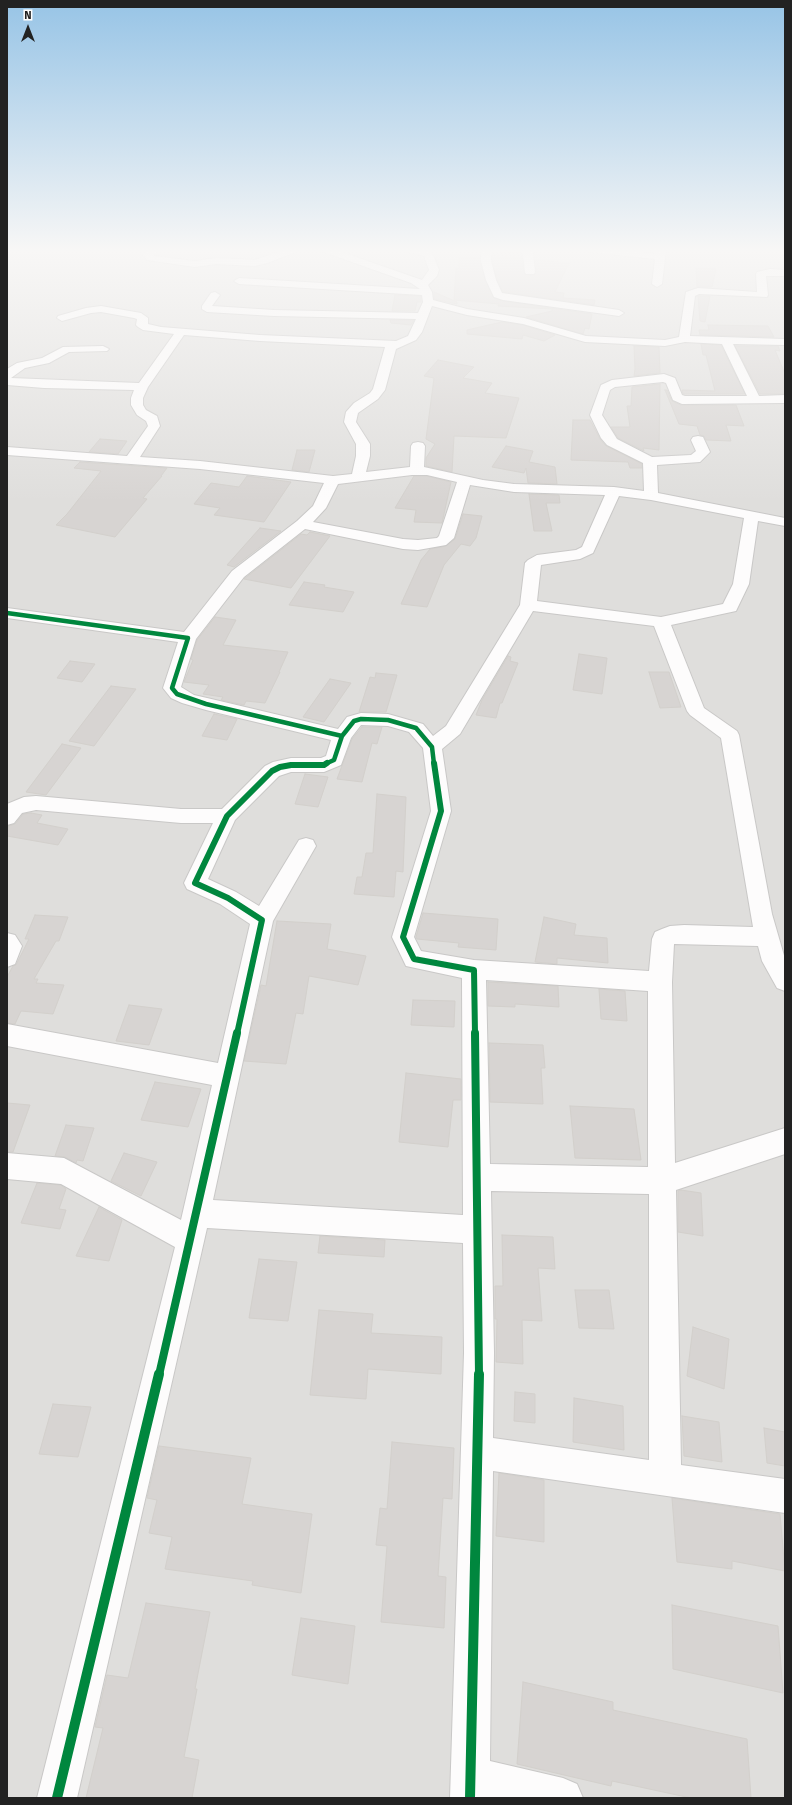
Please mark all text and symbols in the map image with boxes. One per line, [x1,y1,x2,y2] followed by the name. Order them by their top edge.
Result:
[8,8,48,48] north arrow
[24,9,32,22] text: N

